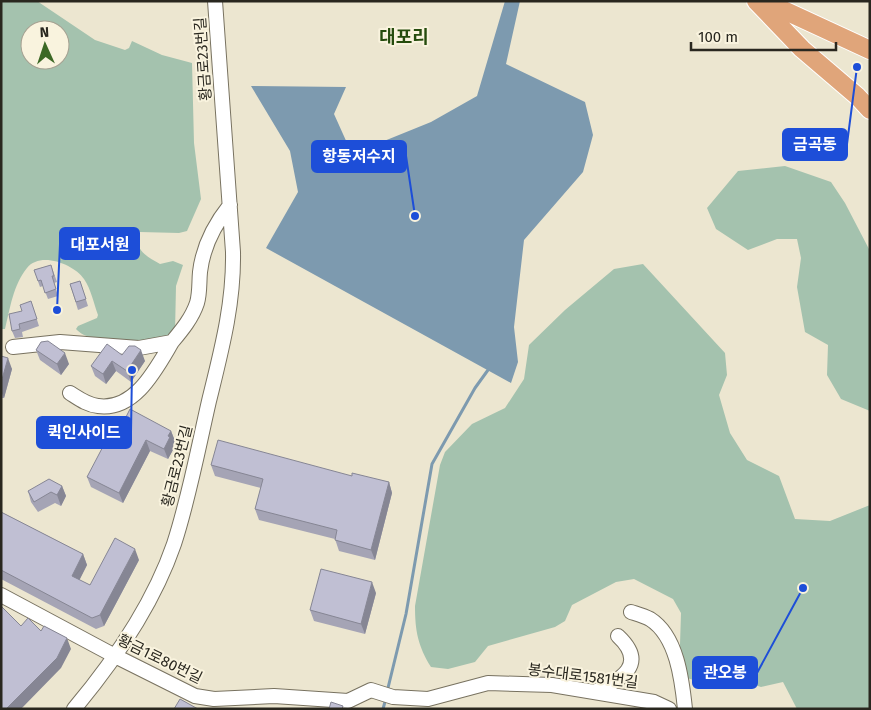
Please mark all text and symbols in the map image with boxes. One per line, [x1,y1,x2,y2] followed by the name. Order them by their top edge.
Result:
[191,17,215,101] street label: 황금로23번길
[20,20,70,70] north arrow
[691,20,836,52] scale bar
[39,24,49,41] text: N
[379,26,429,48] district label: 대포리
[698,28,738,46] text: 100 m
[783,129,847,160] callout: 금곡동
[793,135,837,154] text: 금곡동
[312,141,406,172] callout: 항동저수지
[322,147,396,166] text: 항동저수지
[60,228,139,259] callout: 대포서원
[71,235,129,254] text: 대포서원
[37,417,131,448] callout: 퀵인사이드
[47,423,121,442] text: 퀵인사이드
[158,423,196,509] street label: 황금로23번길
[115,631,205,687] street label: 황금1로80번길
[693,657,757,688] callout: 관오봉
[527,660,639,692] street label: 봉수대로1581번길
[703,663,747,682] text: 관오봉

